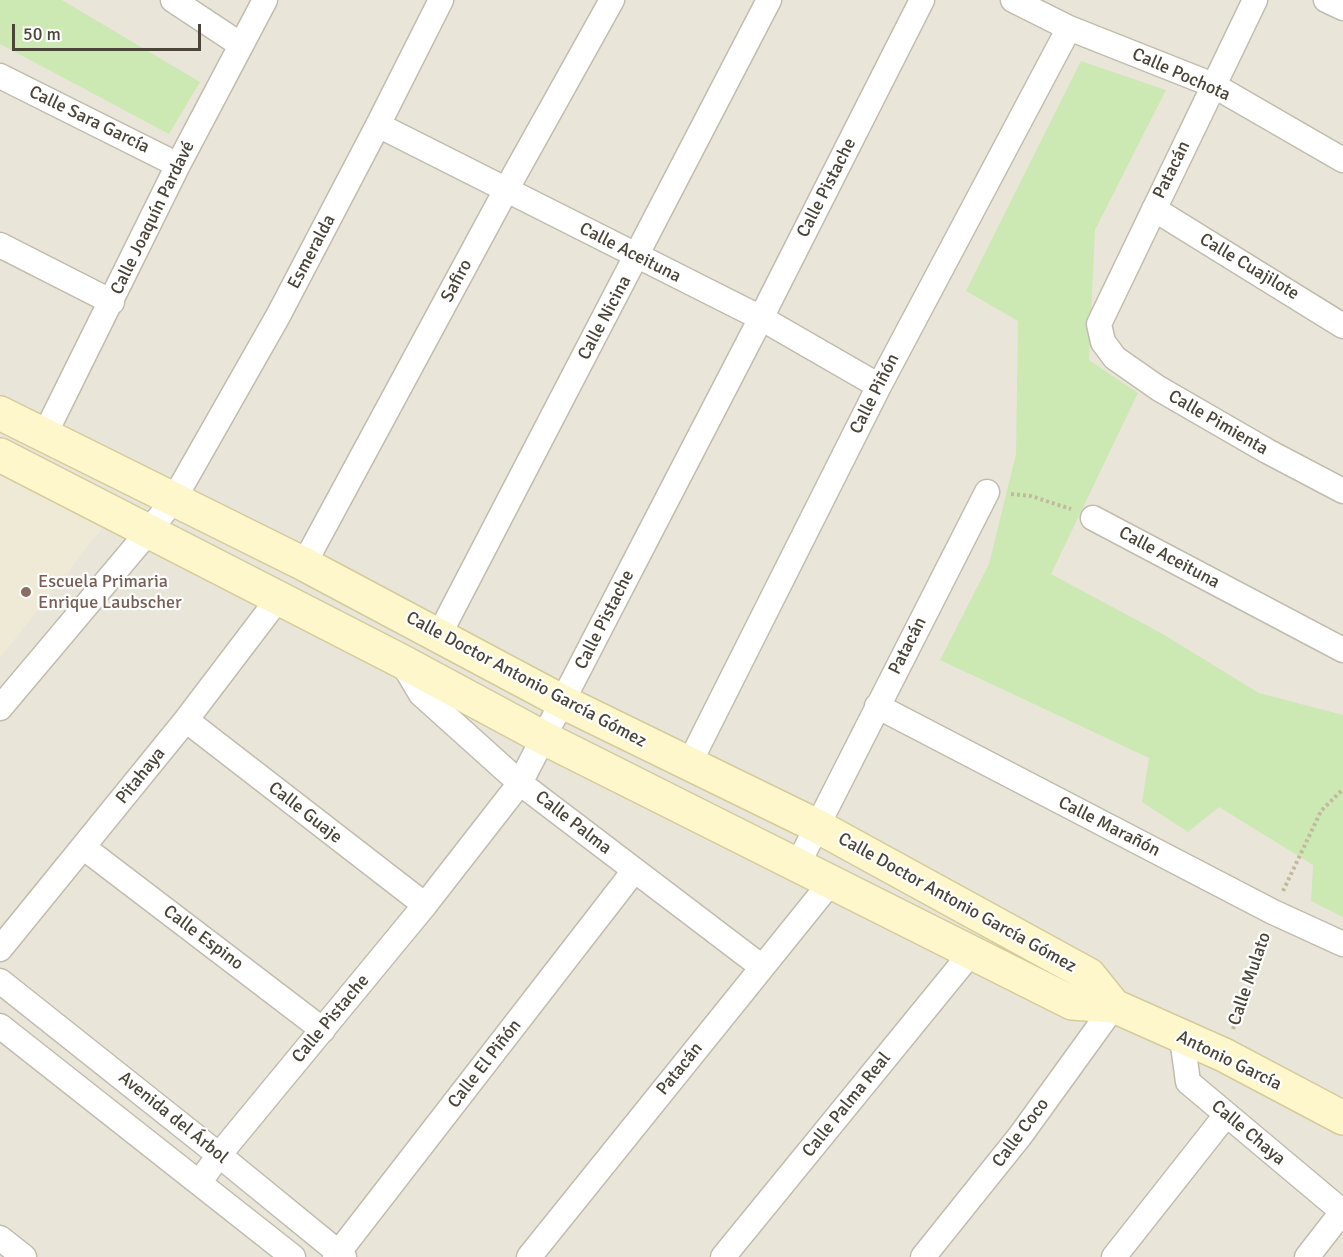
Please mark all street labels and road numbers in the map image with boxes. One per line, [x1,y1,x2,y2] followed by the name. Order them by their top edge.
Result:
[1129,44,1233,106] street label: Calle Pochota
[25,81,153,159] street label: Calle Sara García
[793,135,861,241] street label: Calle Pistache
[106,138,200,298] street label: Calle Joaquín Pardavé
[1149,138,1195,202] street label: Patacán
[283,211,341,293] street label: Esmeralda
[576,218,684,288] street label: Calle Aceituna
[1195,229,1303,305] street label: Calle Cuajilote
[437,256,477,306] street label: Safiro
[574,272,636,364] street label: Calle Nicina
[846,350,904,438] street label: Calle Piñón
[1164,386,1272,460] street label: Calle Pimienta
[1115,522,1223,594] street label: Calle Aceituna
[571,567,639,673] street label: Calle Pistache
[402,607,650,753] street label: Calle Doctor Antonio García Gómez
[884,614,932,678] street label: Patacán
[112,743,170,809] street label: Pitahaya
[264,778,346,848] street label: Calle Guaje
[531,787,615,859] street label: Calle Palma
[1055,792,1163,862] street label: Calle Marañón
[834,828,1080,978] street label: Calle Doctor Antonio García Gómez
[159,901,247,975] street label: Calle Espino
[1224,930,1276,1028] street label: Calle Mulato
[288,970,374,1068] street label: Calle Pistache
[444,1015,526,1113] street label: Calle El Piñón
[1173,1026,1285,1096] street label: Antonio García
[652,1038,708,1100] street label: Patacán
[798,1048,896,1162] street label: Calle Palma Real
[114,1067,232,1169] street label: Avenida del Árbol
[988,1094,1054,1172] street label: Calle Coco
[1207,1096,1289,1170] street label: Calle Chaya

